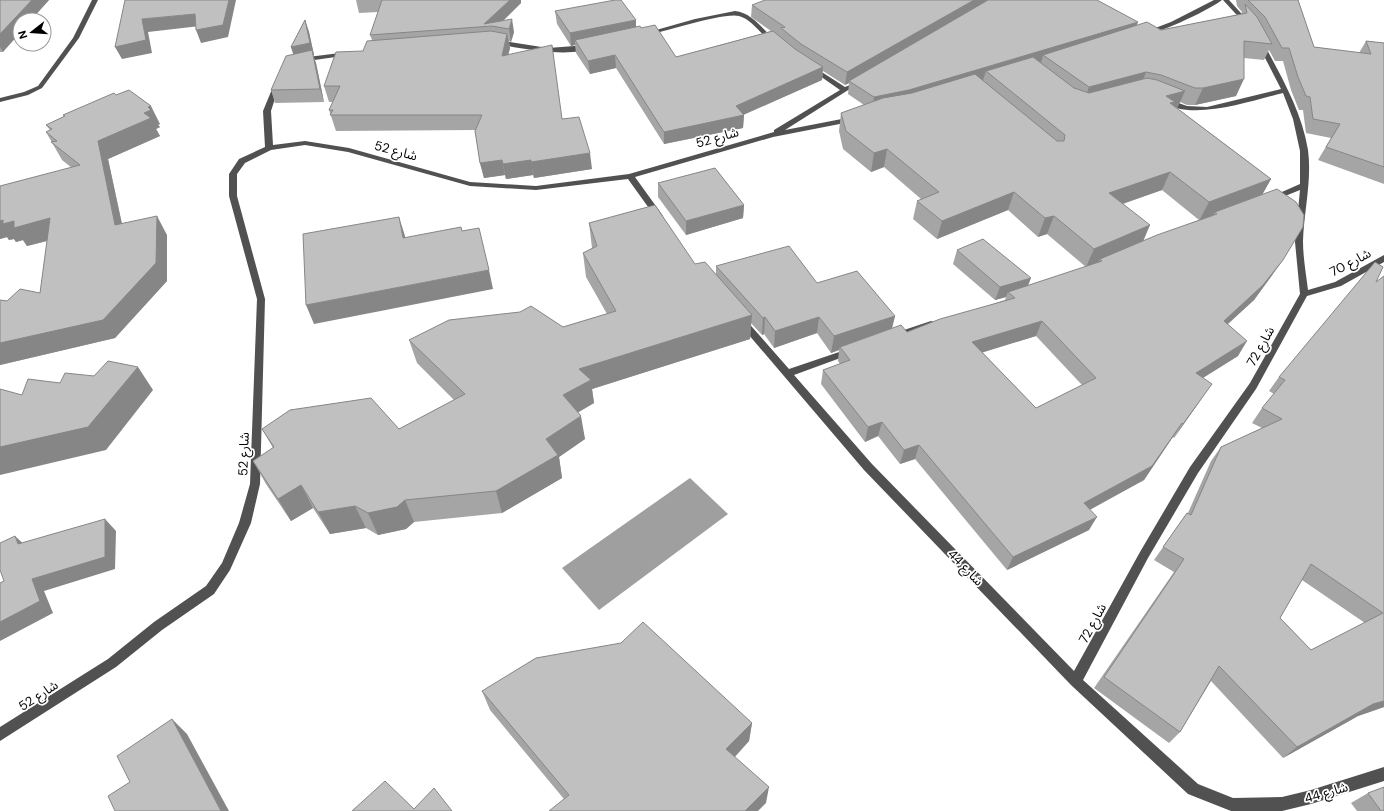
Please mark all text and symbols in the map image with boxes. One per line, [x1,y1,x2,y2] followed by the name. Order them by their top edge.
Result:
[12,12,52,52] north arrow
[15,29,30,41] text: N
[694,123,741,154] street label: شارع 52
[372,137,419,166] street label: شارع 52
[1327,245,1375,282] street label: شارع 70
[1243,323,1280,370] street label: شارع 72
[234,432,255,476] street label: شارع 52
[943,545,987,591] street label: شارع 44
[1075,600,1112,647] street label: شارع 72
[15,676,62,716] street label: شارع 52
[1302,778,1350,809] street label: شارع 44

